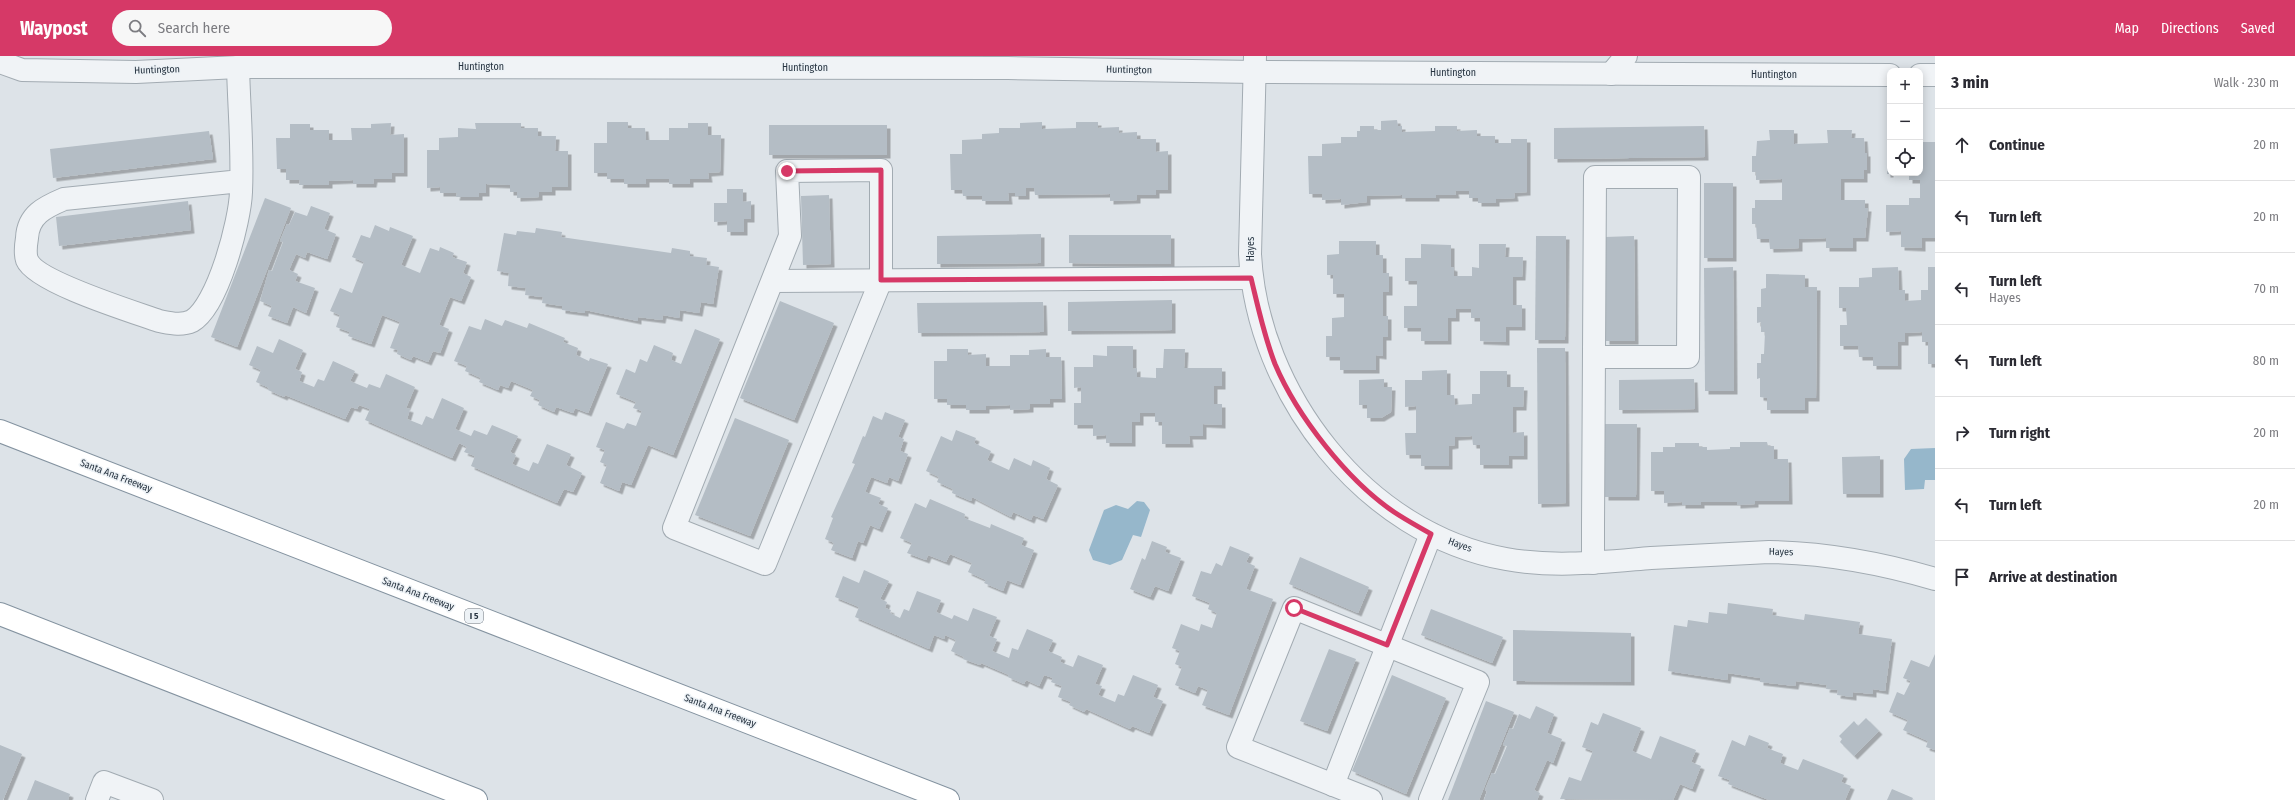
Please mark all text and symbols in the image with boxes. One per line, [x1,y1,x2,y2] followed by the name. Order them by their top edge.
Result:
[112,10,392,46] search box
[20,17,88,40] text: Waypost
[126,17,148,39] icon: search
[158,19,230,37] text: Search here
[2115,20,2139,37] text: Map
[2161,20,2219,37] text: Directions
[2241,20,2275,37] text: Saved
[458,61,504,73] street label: Huntington
[782,62,828,74] street label: Huntington
[134,63,180,77] street label: Huntington
[1106,64,1152,76] street label: Huntington
[1430,67,1476,79] street label: Huntington
[1887,68,1923,176] map controls
[1887,68,1923,104] button: +
[1751,69,1797,81] street label: Huntington
[1951,72,1989,93] text: 3 min
[2214,75,2279,90] text: Walk · 230 m
[1887,104,1923,140] button: −
[1951,134,1973,156] icon: ahead
[1989,136,2045,154] text: Continue
[2253,137,2279,152] text: 20 m
[1887,140,1923,176] button: locate
[778,162,796,180] route end
[1951,206,1973,228] icon: left
[1989,208,2042,226] text: Turn left
[2253,209,2279,224] text: 20 m
[1245,237,1257,261] street label: Hayes
[1989,272,2042,290] text: Turn left
[1951,278,1973,300] icon: left
[2254,281,2279,296] text: 70 m
[1989,290,2021,305] text: Hayes
[1951,350,1973,372] icon: left
[1989,352,2042,370] text: Turn left
[2253,353,2279,368] text: 80 m
[1951,422,1973,444] icon: right
[1989,424,2050,442] text: Turn right
[2253,425,2279,440] text: 20 m
[78,457,154,495] street label: Santa Ana Freeway
[1951,494,1973,516] icon: left
[1989,496,2042,514] text: Turn left
[2253,497,2279,512] text: 20 m
[1446,535,1474,555] street label: Hayes
[1769,546,1793,558] street label: Hayes
[1951,566,1973,588] icon: arrive
[1989,568,2117,586] text: Arrive at destination
[380,575,456,613] street label: Santa Ana Freeway
[1285,599,1303,617] route start
[465,609,483,623] road number: I 5
[682,692,758,730] street label: Santa Ana Freeway

